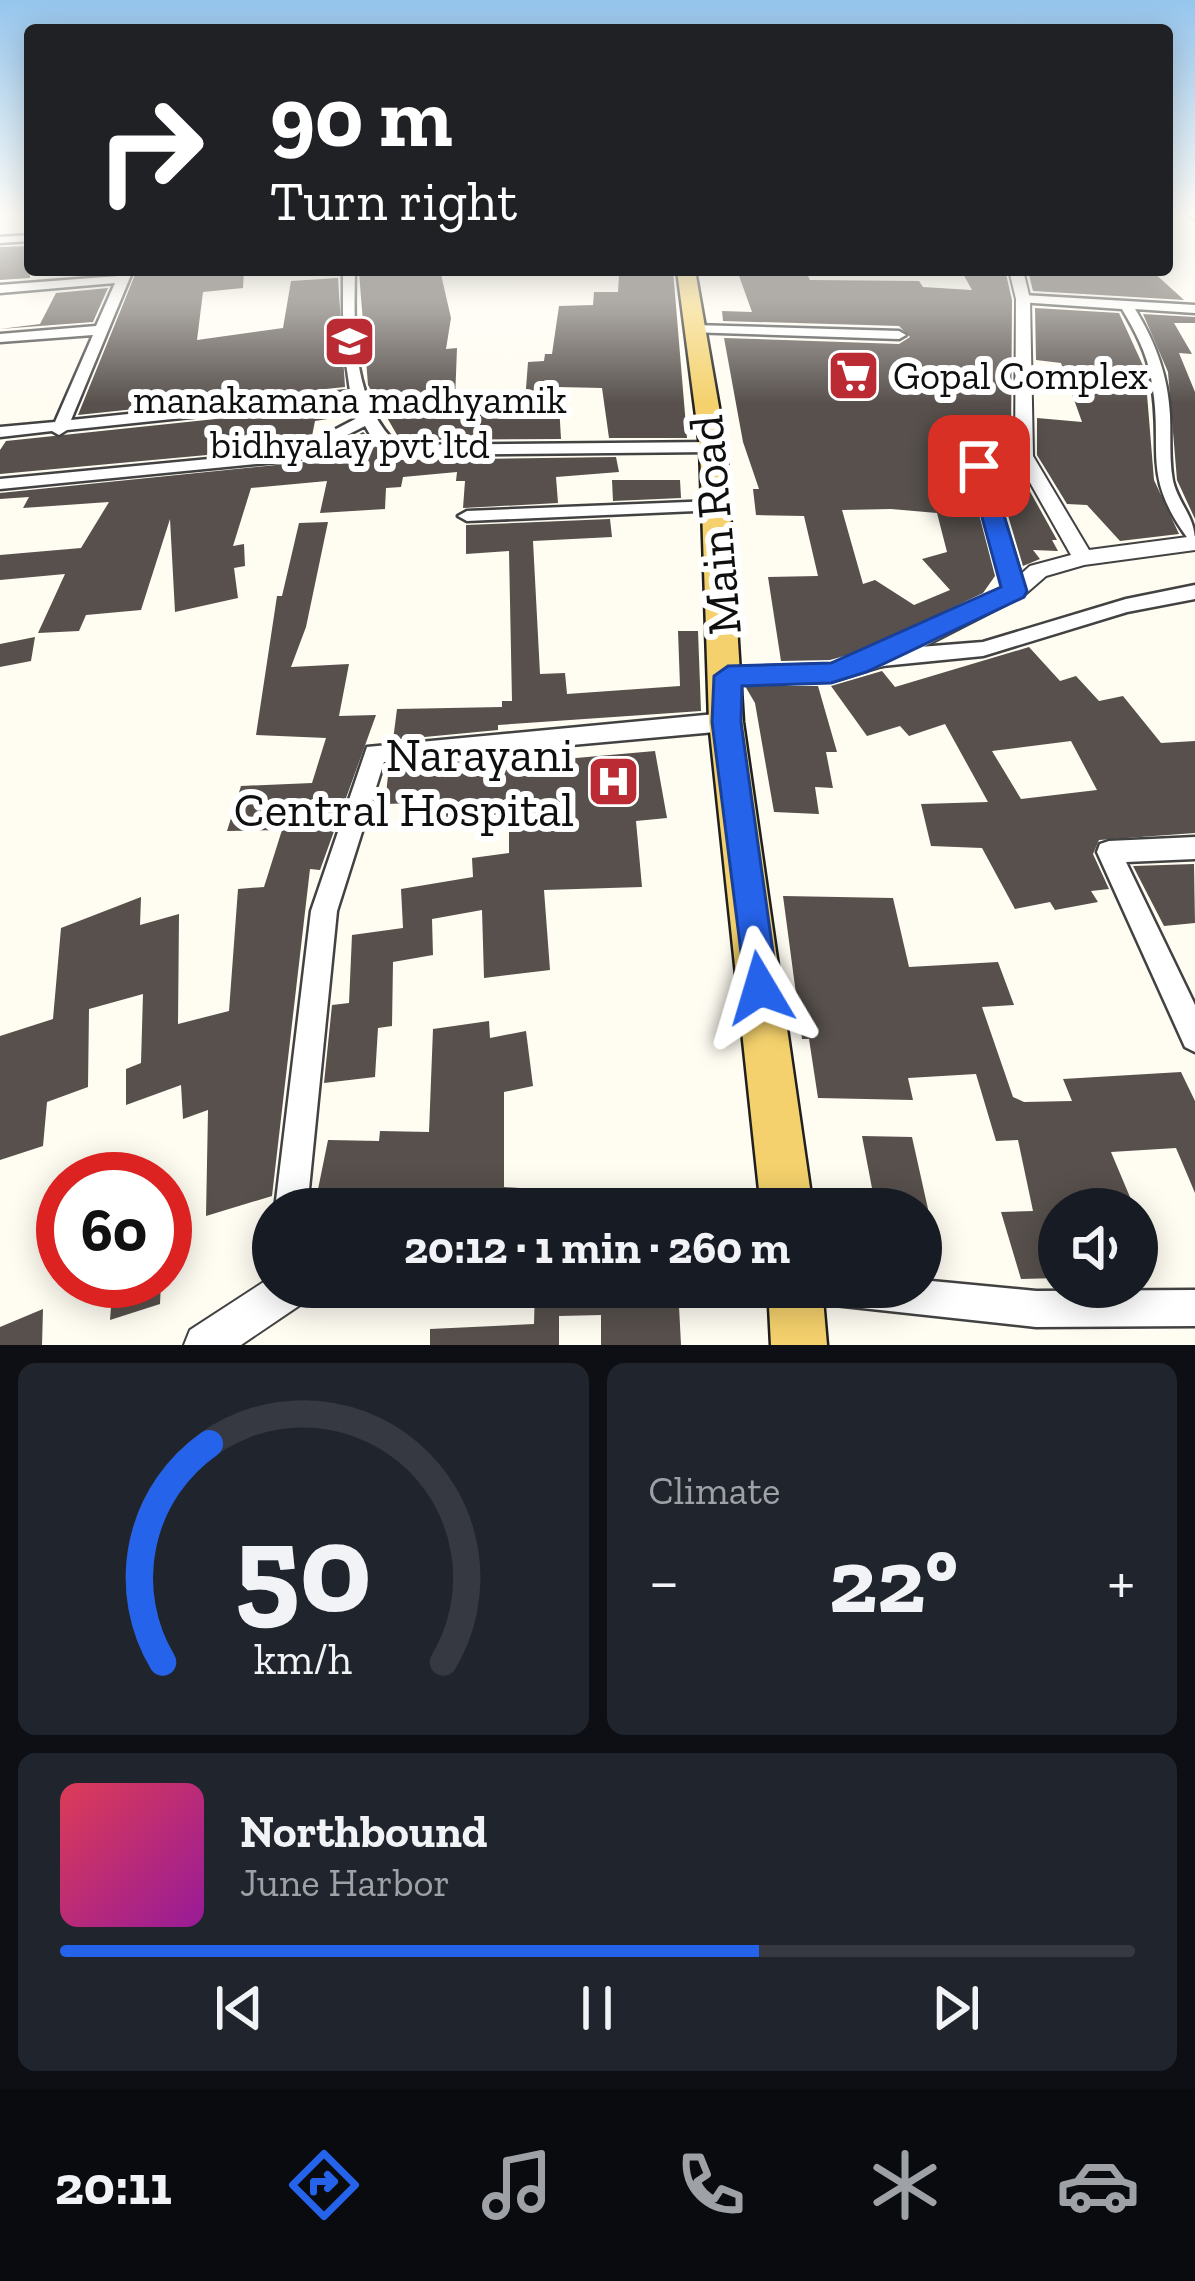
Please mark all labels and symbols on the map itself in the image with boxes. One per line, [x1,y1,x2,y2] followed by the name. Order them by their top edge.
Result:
[322,314,378,370] school or university icon: manakamana madhyamik bidhyalay pvt ltd
[826,347,882,403] supermarket icon: Gopal Complex
[893,352,1148,399] place label: Gopal Complex
[133,376,567,468] place label: manakamana madhyamik bidhyalay pvt ltd
[677,413,753,637] street label: Main Road
[928,415,1030,517] pin
[234,726,574,838] place label: Narayani Central Hospital
[585,754,641,810] hospital icon: Narayani Central Hospital
[697,925,823,1051] position arrow
[36,1152,192,1308] speed limit sign: 60

